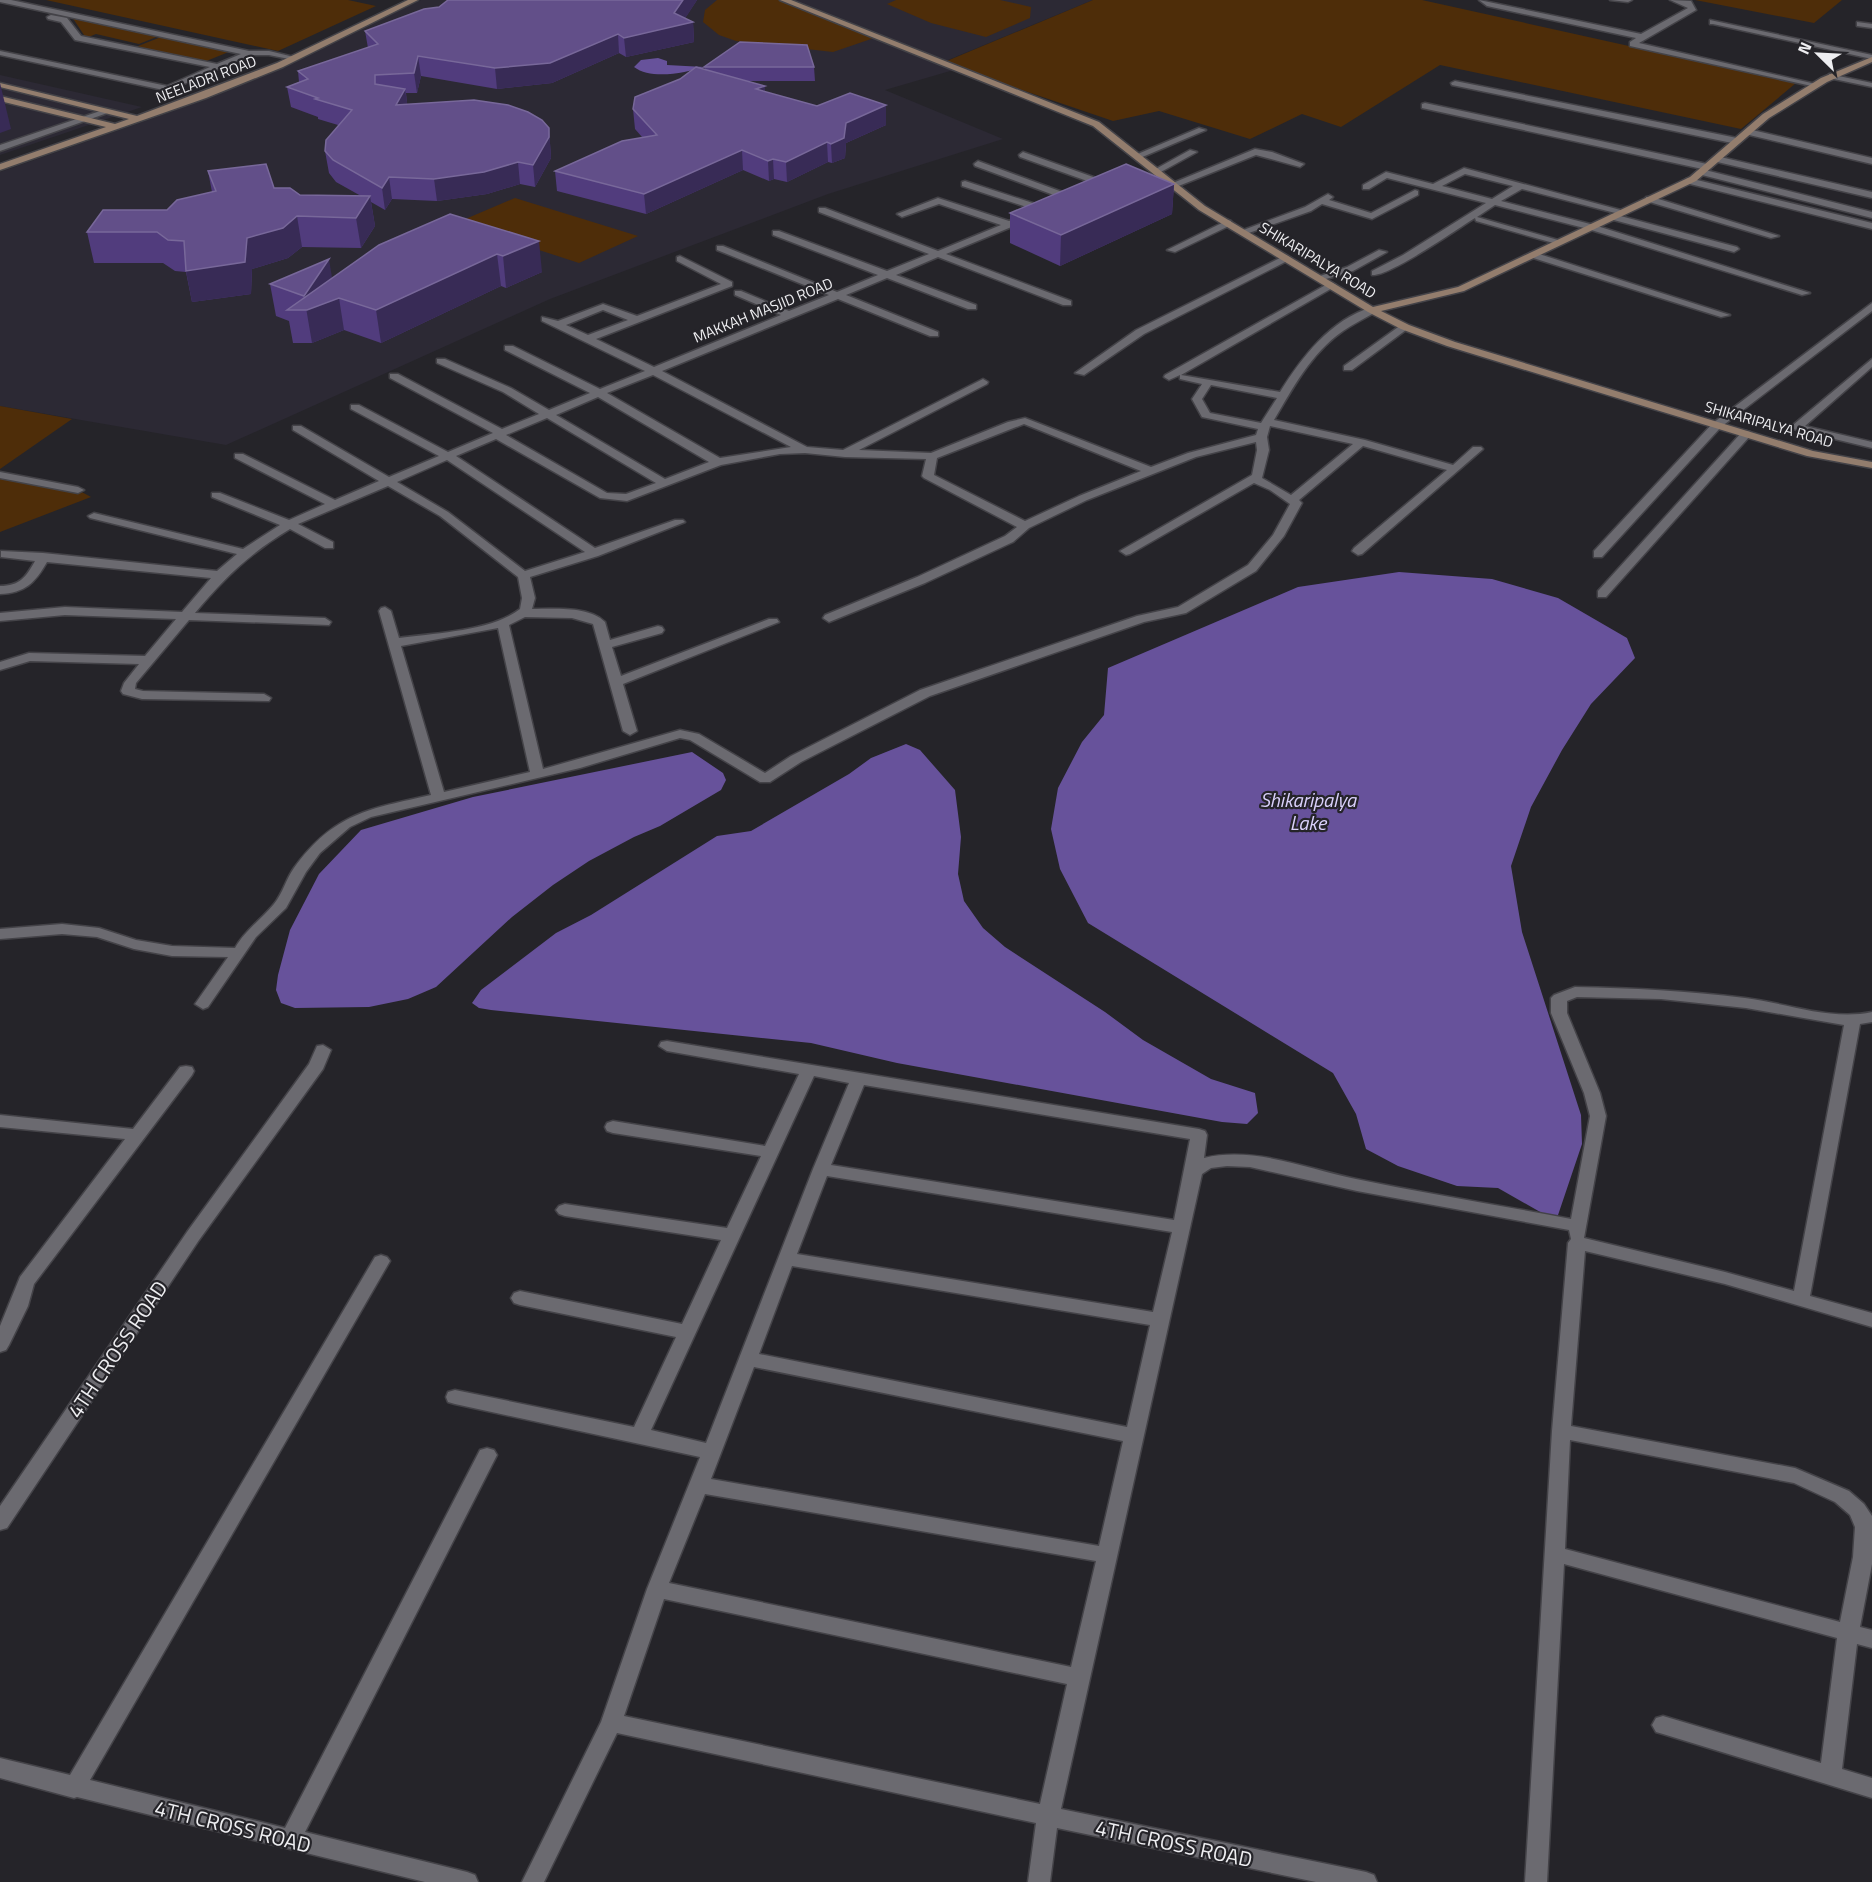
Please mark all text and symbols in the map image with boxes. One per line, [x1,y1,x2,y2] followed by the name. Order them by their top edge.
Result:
[1788,24,1848,84] north arrow
[1791,38,1818,58] text: N
[152,49,260,109] street label: NEELADRI ROAD
[1255,216,1381,304] street label: SHIKARIPALYA ROAD
[690,271,836,349] street label: MAKKAH MASJID ROAD
[1702,395,1836,453] street label: SHIKARIPALYA ROAD
[1260,784,1357,838] water label: Shikaripalya Lake
[59,1274,175,1424] street label: 4TH CROSS ROAD
[152,1791,314,1861] street label: 4TH CROSS ROAD
[1093,1811,1255,1875] street label: 4TH CROSS ROAD

